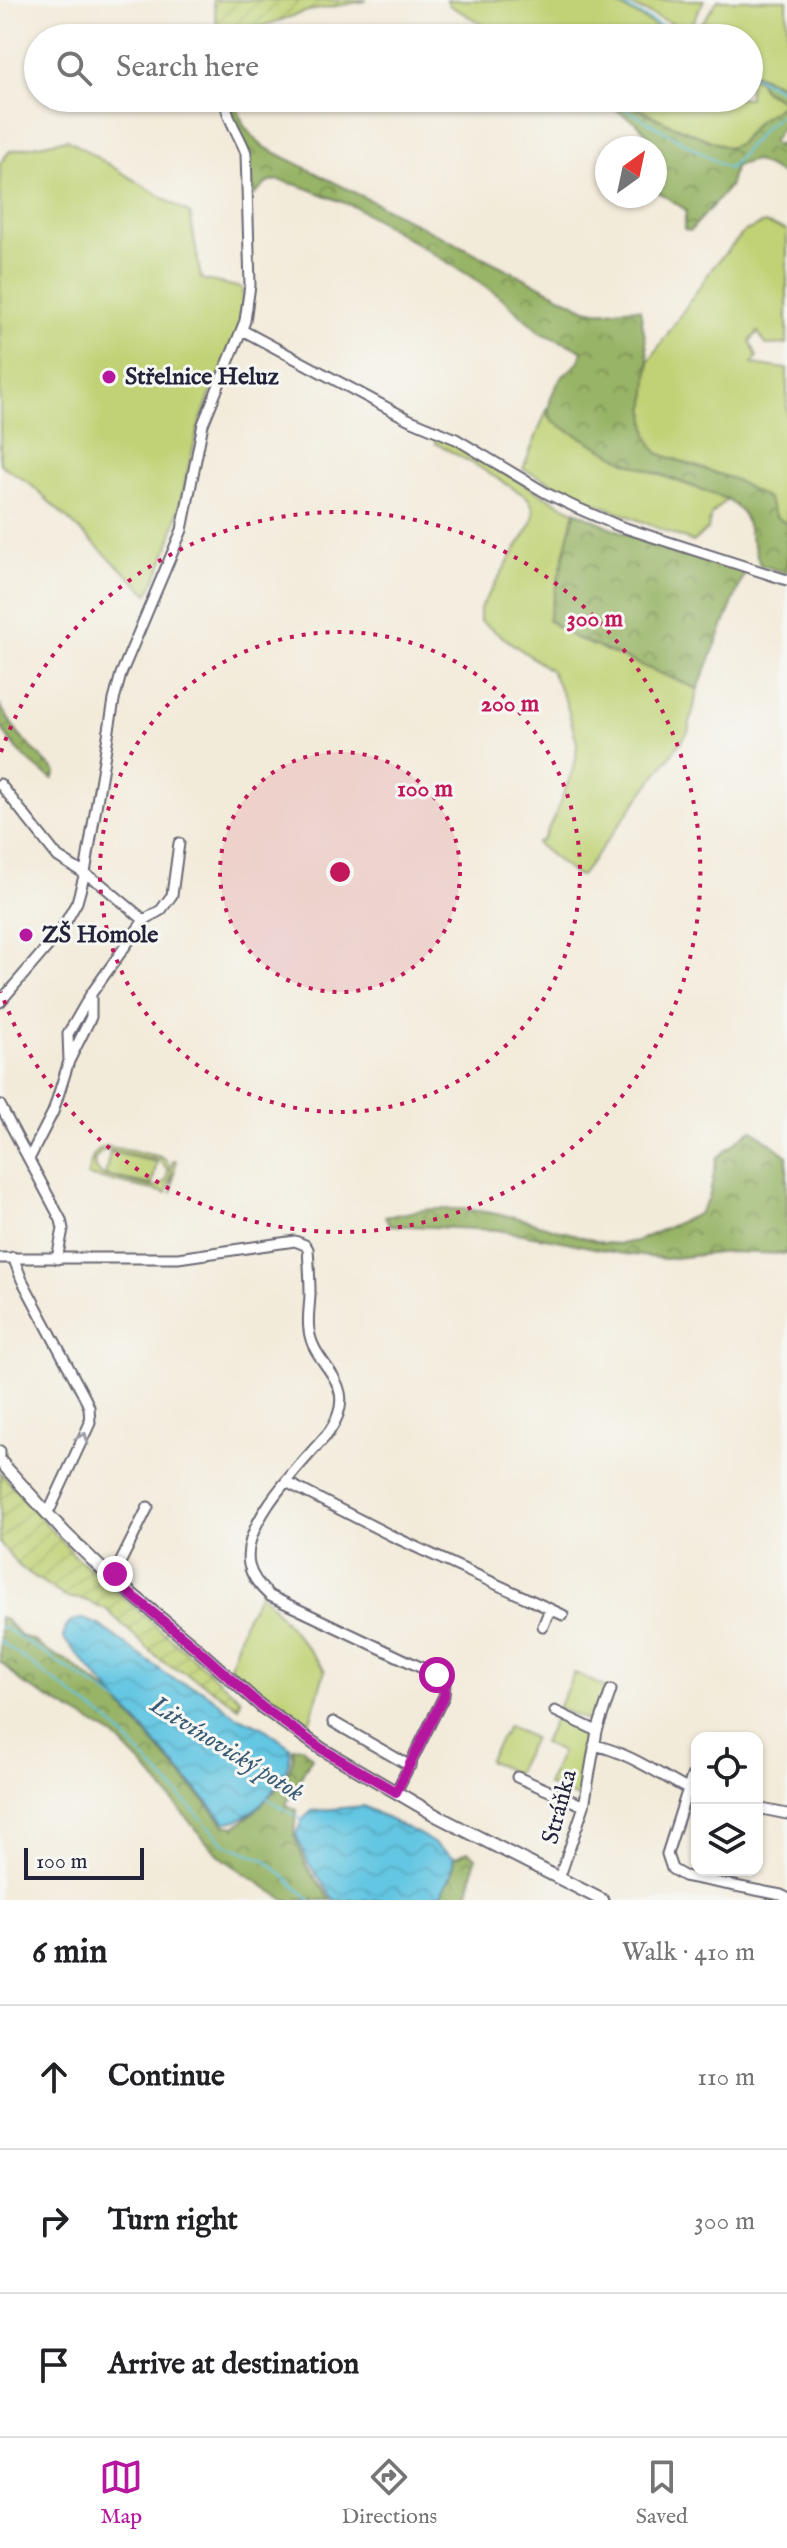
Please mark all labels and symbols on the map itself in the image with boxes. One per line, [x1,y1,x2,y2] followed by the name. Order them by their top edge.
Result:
[595,136,667,208] north arrow
[125,362,279,393] place label: Střelnice Heluz
[100,368,118,386] marker: Střelnice Heluz
[567,604,624,635] text: 300 m
[481,689,540,720] text: 200 m
[397,774,454,805] text: 100 m
[326,858,354,886] centre of rings
[42,920,158,951] place label: ZŠ Homole
[17,926,35,944] marker: ZŠ Homole
[74,1432,90,1446] one-way arrow
[97,1556,133,1592] route end
[419,1657,455,1693] route start
[143,1688,311,1810] water label: Litvínovický potok
[535,1766,585,1848] street label: Stráňka
[24,1844,144,1880] scale bar

